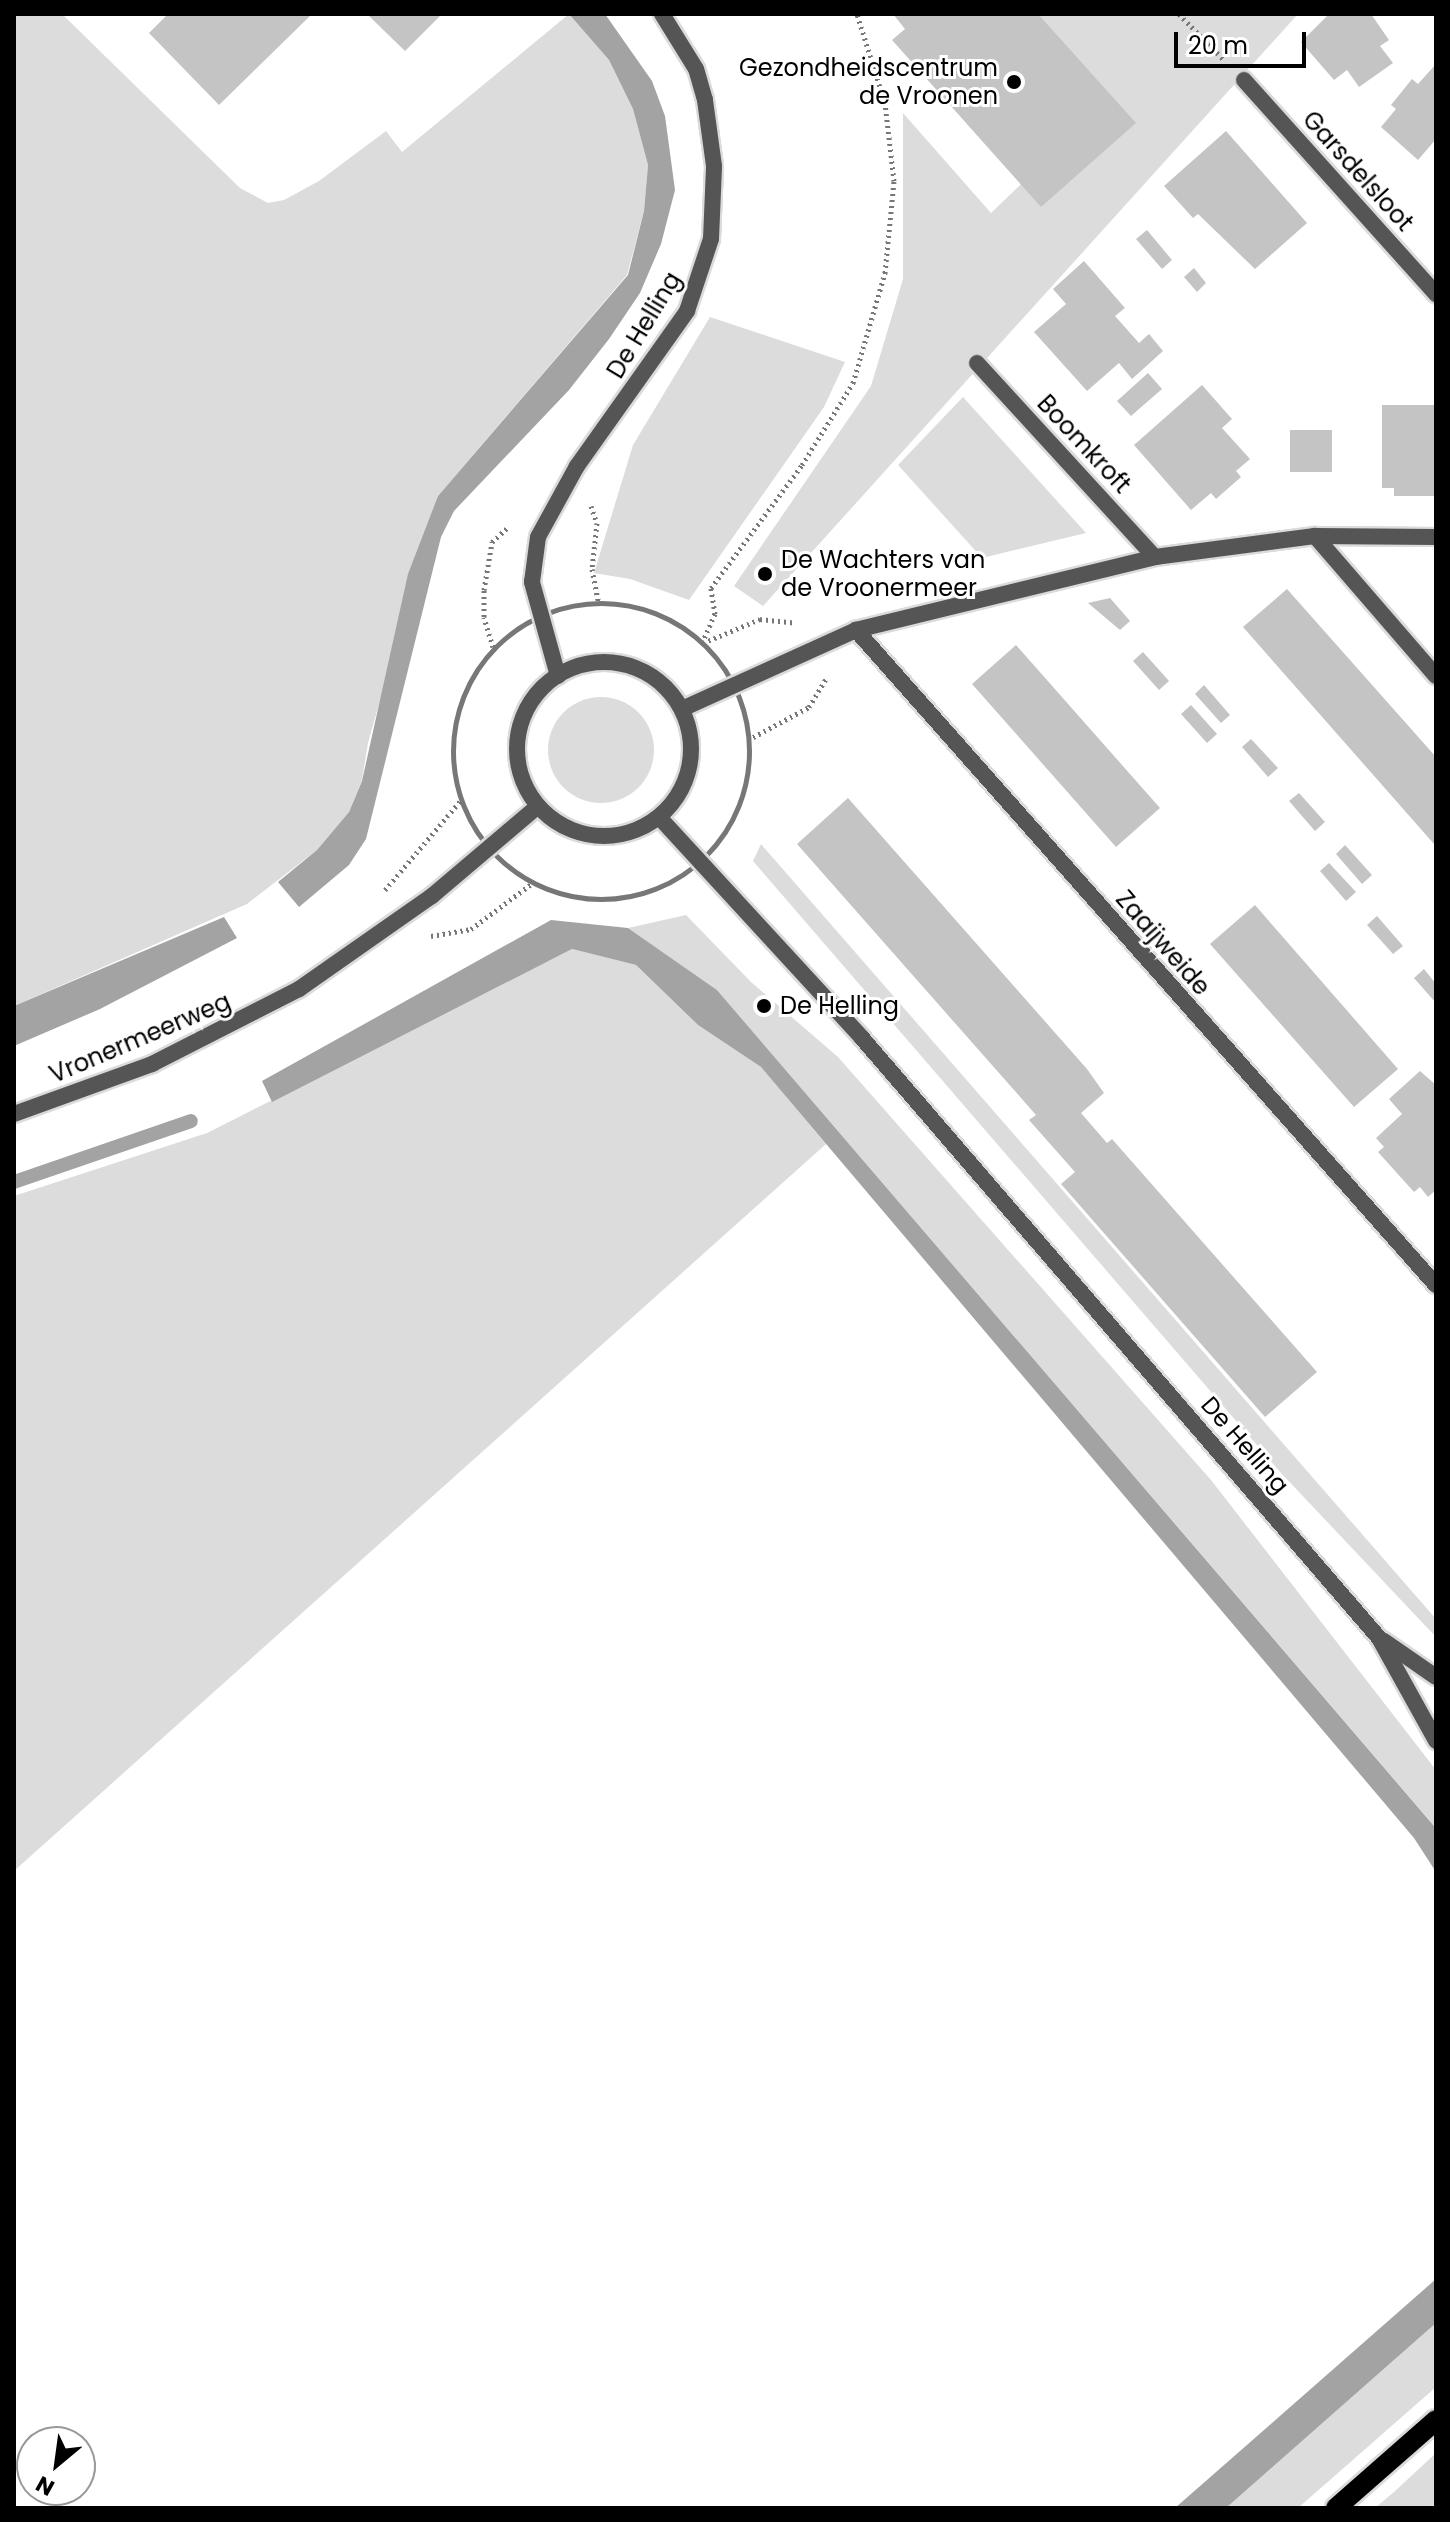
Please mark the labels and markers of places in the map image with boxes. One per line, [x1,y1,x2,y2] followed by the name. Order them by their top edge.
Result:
[739,54,998,110] place label: Gezondheidscentrum de Vroonen
[1005,73,1023,91] marker: Gezondheidscentrum de Vroonen
[781,546,985,602] place label: De Wachters van de Vroonermeer
[756,565,774,583] marker: De Wachters van de Vroonermeer
[780,992,899,1020] place label: De Helling
[755,997,773,1015] marker: De Helling

